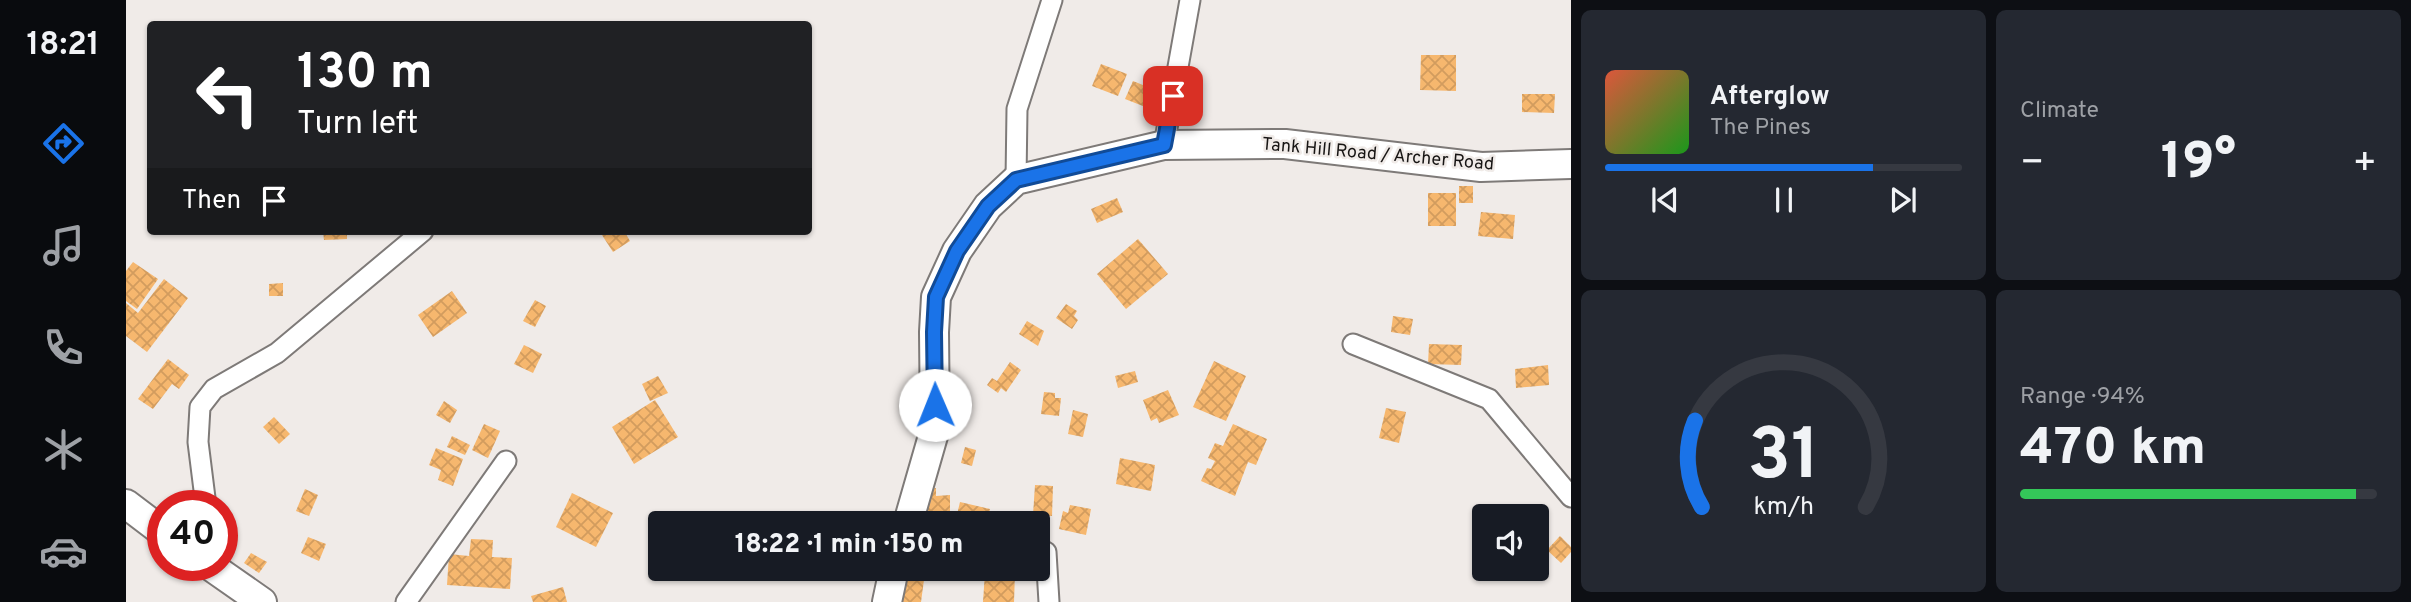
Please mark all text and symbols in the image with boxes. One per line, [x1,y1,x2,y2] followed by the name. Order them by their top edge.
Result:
[26,26,100,66] text: 18:21
[297,44,433,106] text: 130 m
[182,49,273,140] icon: left
[1143,66,1203,126] pin
[1154,77,1192,115] icon: arrive
[1710,81,1830,114] text: Afterglow
[2020,97,2099,126] text: Climate
[297,105,418,145] text: Turn left
[1710,114,1811,143] text: The Pines
[39,119,88,168] icon: directions
[2161,131,2236,197] text: 19°
[1261,133,1495,177] street label: Tank Hill Road / Archer Road
[2020,140,2045,189] text: −
[2352,140,2377,189] text: +
[1646,181,1684,219] icon: previous
[1765,181,1803,219] icon: pause
[1884,181,1922,219] icon: next
[255,182,293,220] icon: arrive
[182,185,241,218] text: Then
[39,221,88,270] icon: music
[39,323,88,372] icon: phone
[898,368,972,442] position arrow
[2020,383,2145,412] text: Range · 94%
[1747,413,1820,505] text: 31
[2020,417,2206,483] text: 470 km
[39,425,88,474] icon: climate
[147,490,238,581] speed limit sign: 40
[1753,492,1814,524] text: km/h
[1472,504,1549,581] map controls
[1472,504,1549,581] button: sound
[39,527,88,576] icon: car
[735,529,963,562] text: 18:22 · 1 min · 150 m

